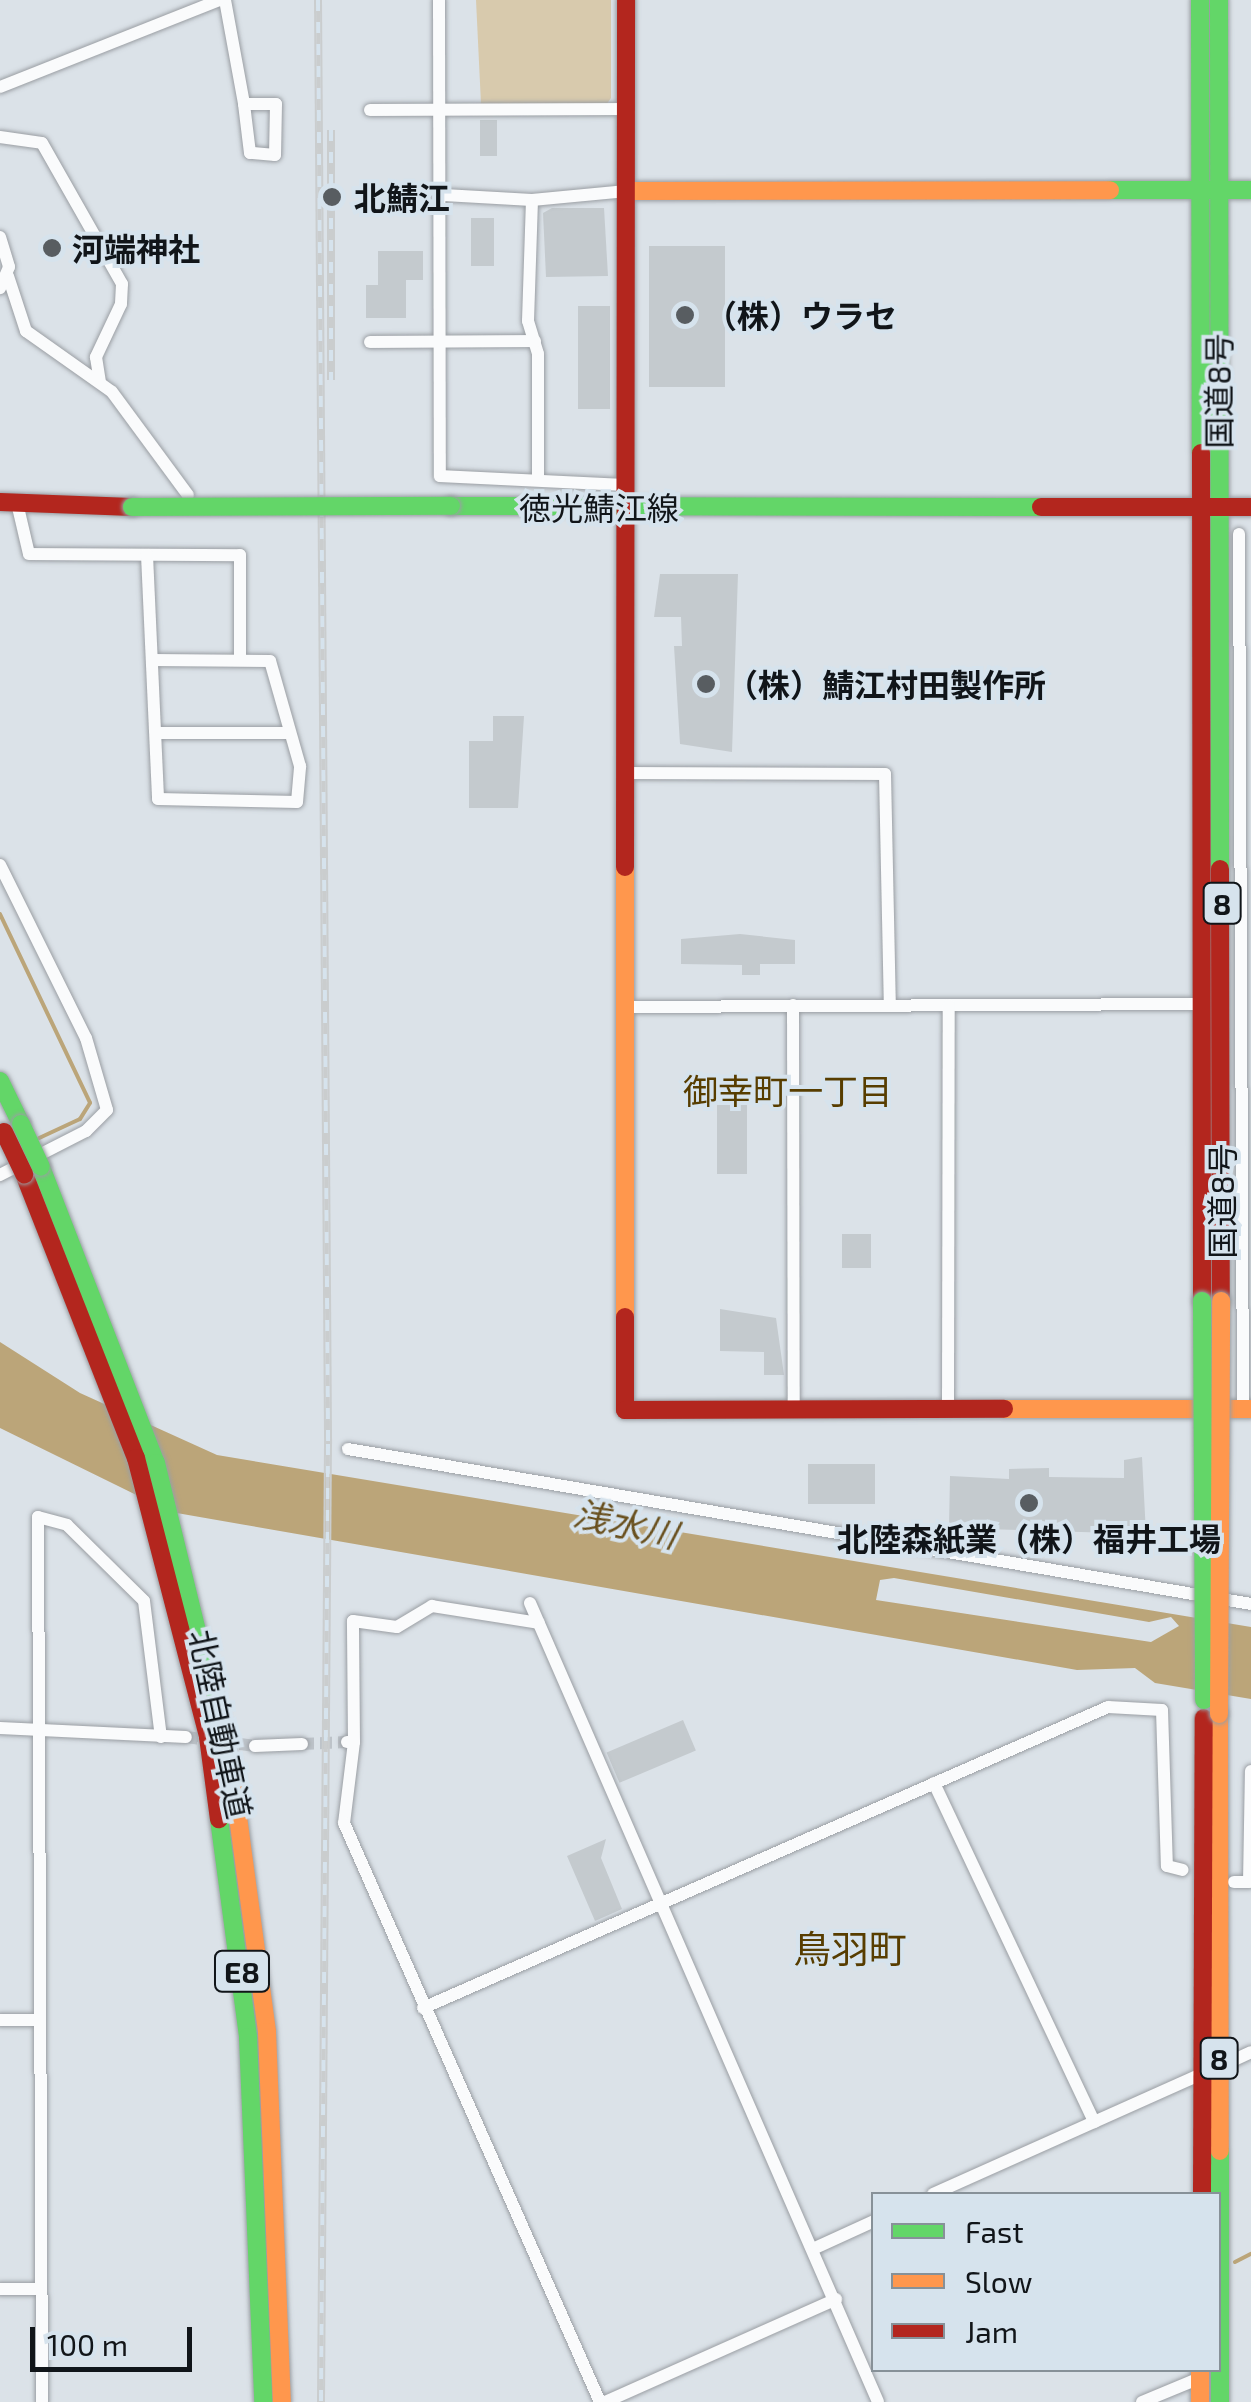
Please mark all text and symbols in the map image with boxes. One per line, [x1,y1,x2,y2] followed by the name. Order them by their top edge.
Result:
[354,178,450,216] place label: 北鯖江
[319,184,345,210] marker: 北鯖江
[72,229,200,267] place label: 河端神社
[41,237,63,259] marker: 河端神社
[705,296,897,334] place label: （株）ウラセ
[674,304,696,326] marker: （株）ウラセ
[1199,333,1237,449] street label: 国道8号
[519,488,679,526] street label: 徳光鯖江線
[726,665,1046,703] place label: （株）鯖江村田製作所
[695,673,717,695] marker: （株）鯖江村田製作所
[1202,878,1242,928] road number: 8
[683,1069,893,1111] district label: 御幸町一丁目
[1202,1143,1240,1259] street label: 国道8号
[570,1491,682,1555] water label: 浅水川
[1018,1492,1040,1514] marker: 北陸森紙業（株）福井工場
[837,1519,1221,1557] place label: 北陸森紙業（株）福井工場
[182,1626,260,1822] street label: 北陸自動車道
[793,1926,907,1972] district label: 鳥羽町
[212,1946,272,1996] road number: E8
[1199,2033,1239,2083] road number: 8
[871,2192,1221,2372] legend
[965,2213,1024,2249] text: Fast
[965,2263,1032,2299] text: Slow
[35,2307,198,2369] scale bar
[965,2313,1018,2349] text: Jam
[47,2326,128,2362] text: 100 m

